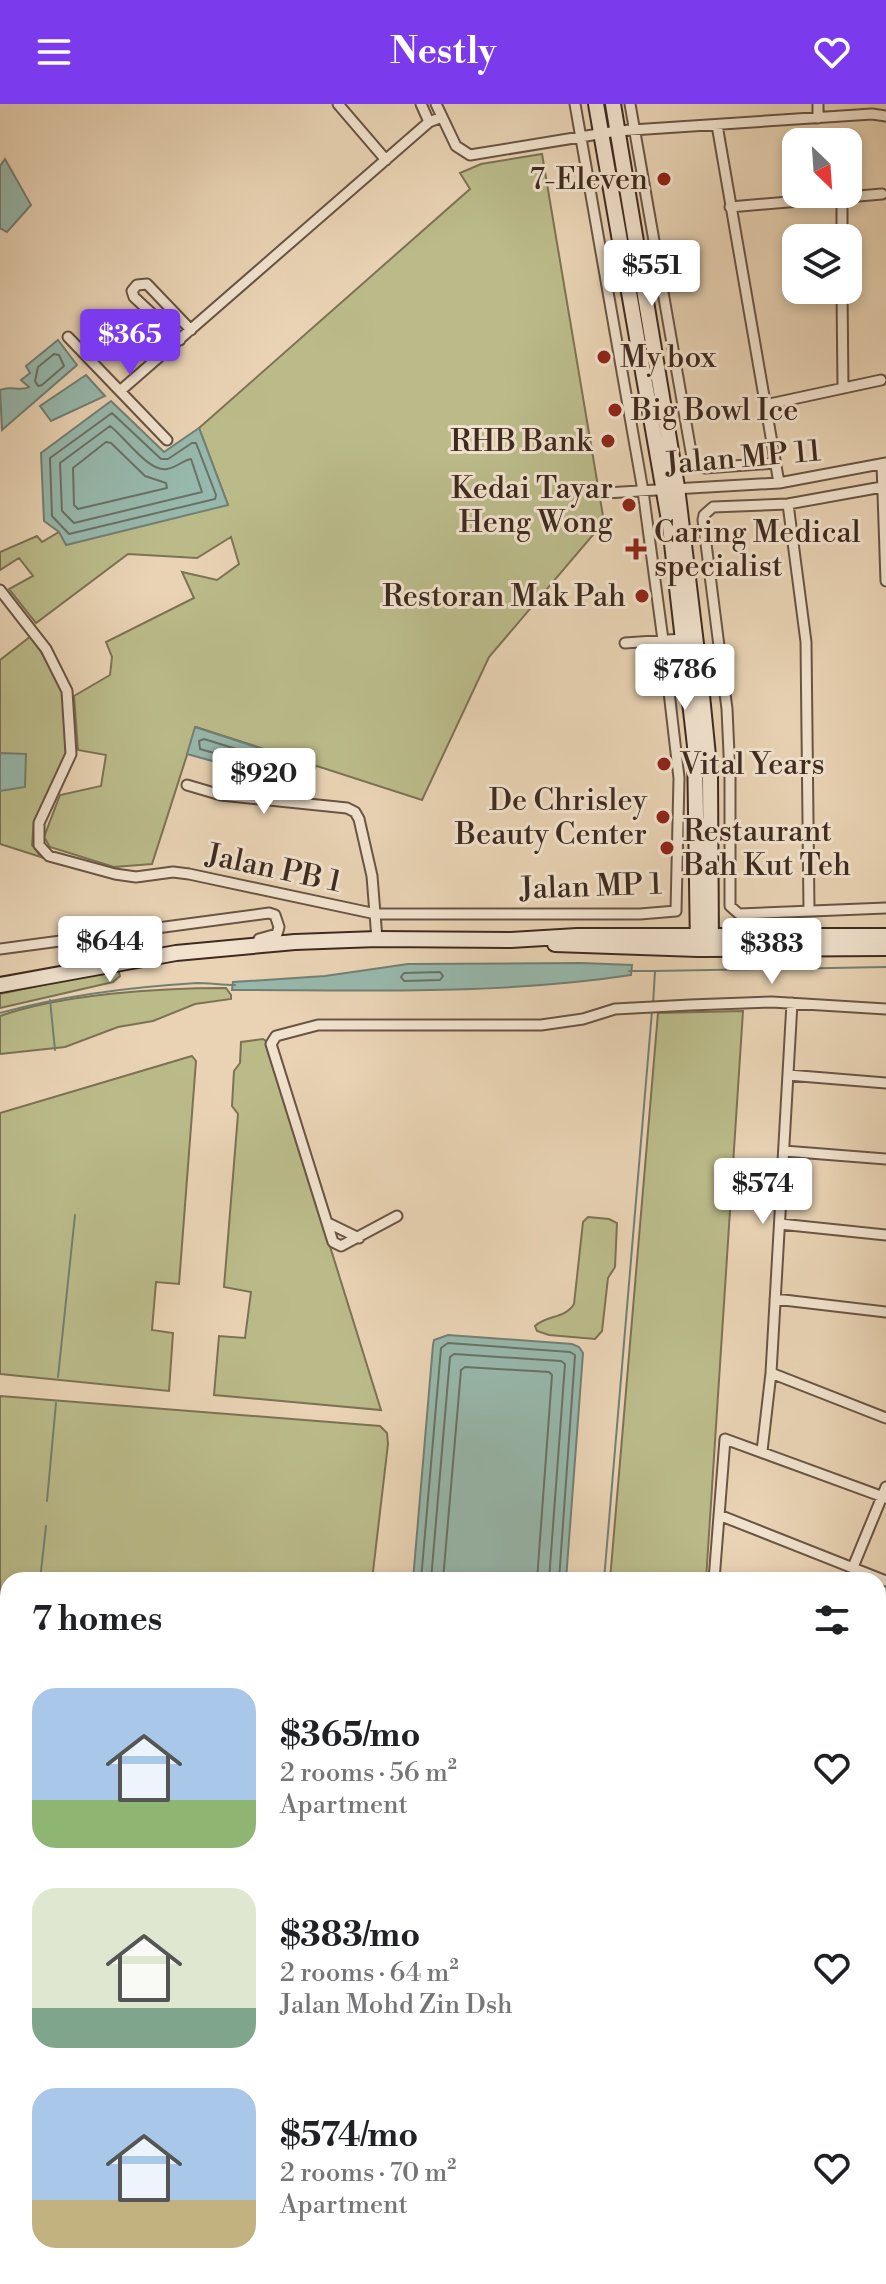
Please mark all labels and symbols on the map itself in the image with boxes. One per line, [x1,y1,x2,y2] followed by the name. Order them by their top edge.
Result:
[782,128,862,208] north arrow
[530,161,648,199] place label: 7-Eleven
[655,170,673,188] marker: 7-Eleven
[605,240,699,308] pin: $551
[83,309,177,377] pin: $365
[620,339,717,377] place label: My box
[595,348,613,366] marker: My box
[630,392,799,430] place label: Big Bowl Ice
[606,401,624,419] marker: Big Bowl Ice
[450,423,593,461] place label: RHB Bank
[599,432,617,450] marker: RHB Bank
[663,432,823,484] street label: Jalan MP 11
[451,470,613,542] place label: Kedai Tayar Heng Wong
[620,496,638,514] marker: Kedai Tayar Heng Wong
[654,514,861,586] place label: Caring Medical specialist
[625,538,647,560] marker: Caring Medical specialist
[382,578,626,616] place label: Restoran Mak Pah
[633,587,651,605] marker: Restoran Mak Pah
[638,644,732,712] pin: $786
[679,746,825,784] place label: Vital Years
[217,748,311,816] pin: $920
[655,755,673,773] marker: Vital Years
[454,782,647,854] place label: De Chrisley Beauty Center
[654,808,672,826] marker: De Chrisley Beauty Center
[682,813,851,885] place label: Restaurant Bah Kut Teh
[202,836,345,902] street label: Jalan PB 1
[658,839,676,857] marker: Restaurant Bah Kut Teh
[518,866,663,909] street label: Jalan MP 1
[63,916,157,984] pin: $644
[725,918,819,986] pin: $383
[716,1158,810,1226] pin: $574

